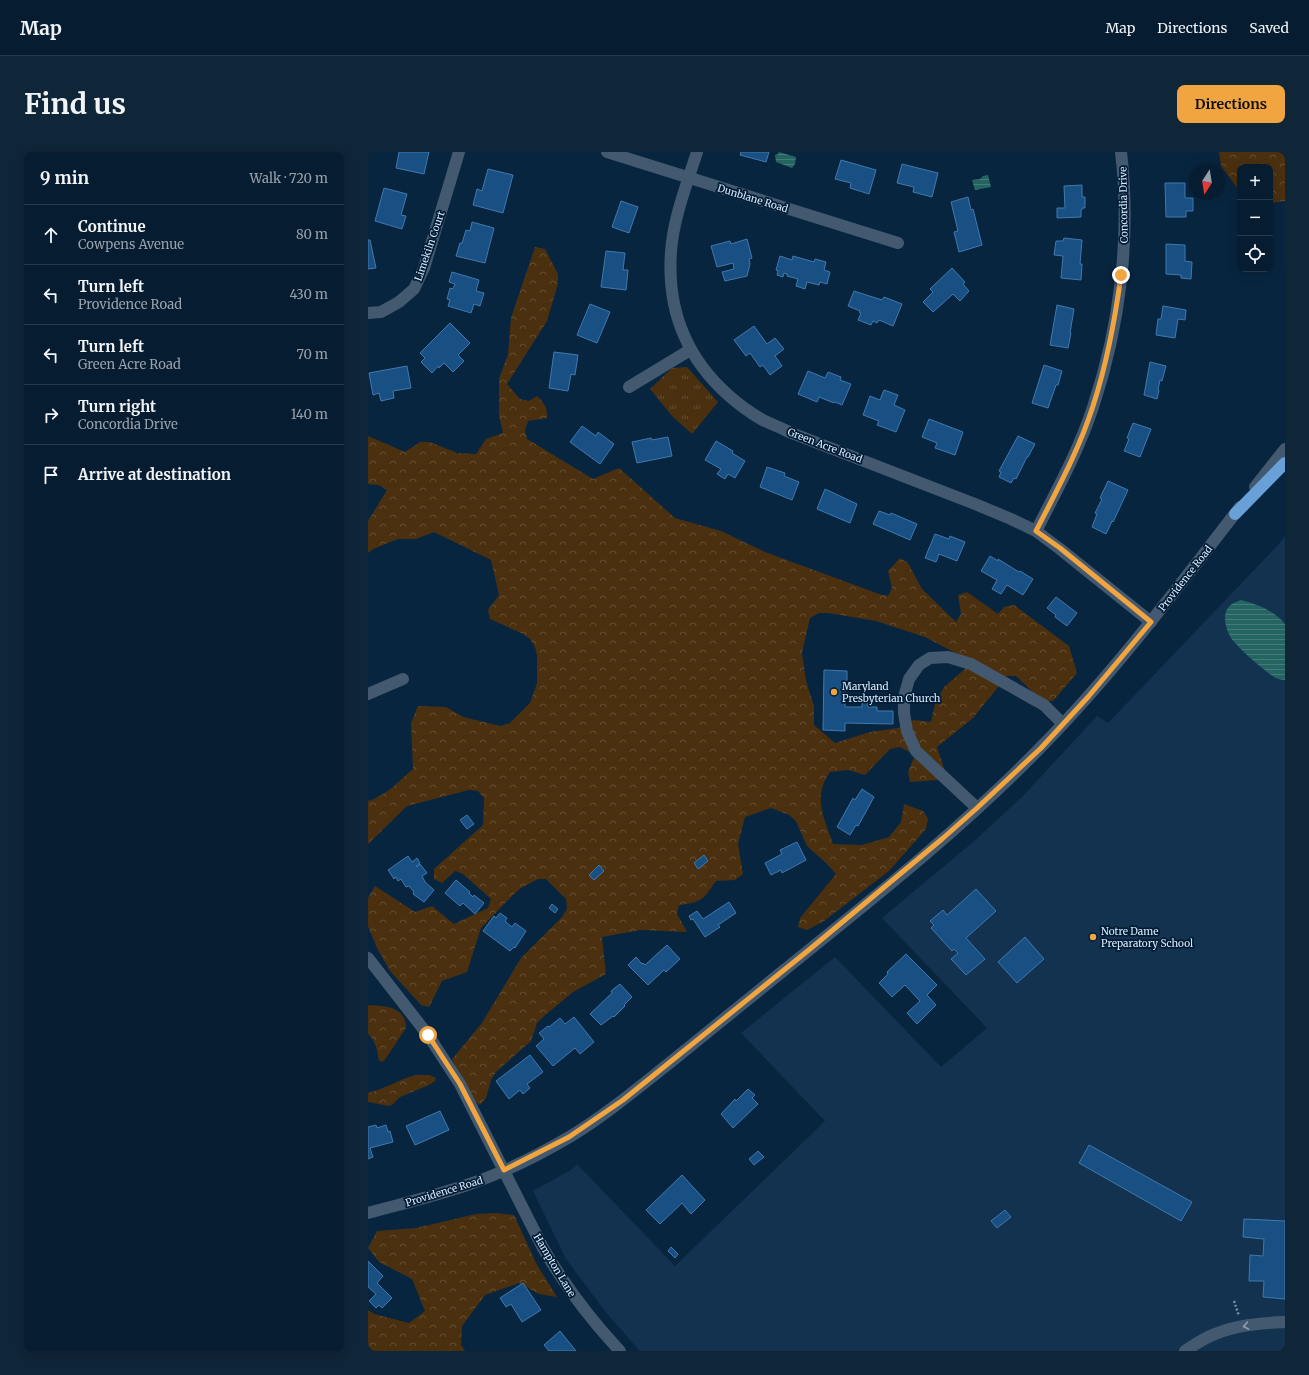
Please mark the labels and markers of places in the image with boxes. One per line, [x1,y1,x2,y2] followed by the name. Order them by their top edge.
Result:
[842,680,941,705] place label: Maryland Presbyterian Church
[829,687,839,697] marker: Maryland Presbyterian Church
[1101,925,1193,950] place label: Notre Dame Preparatory School
[1088,932,1098,942] marker: Notre Dame Preparatory School

